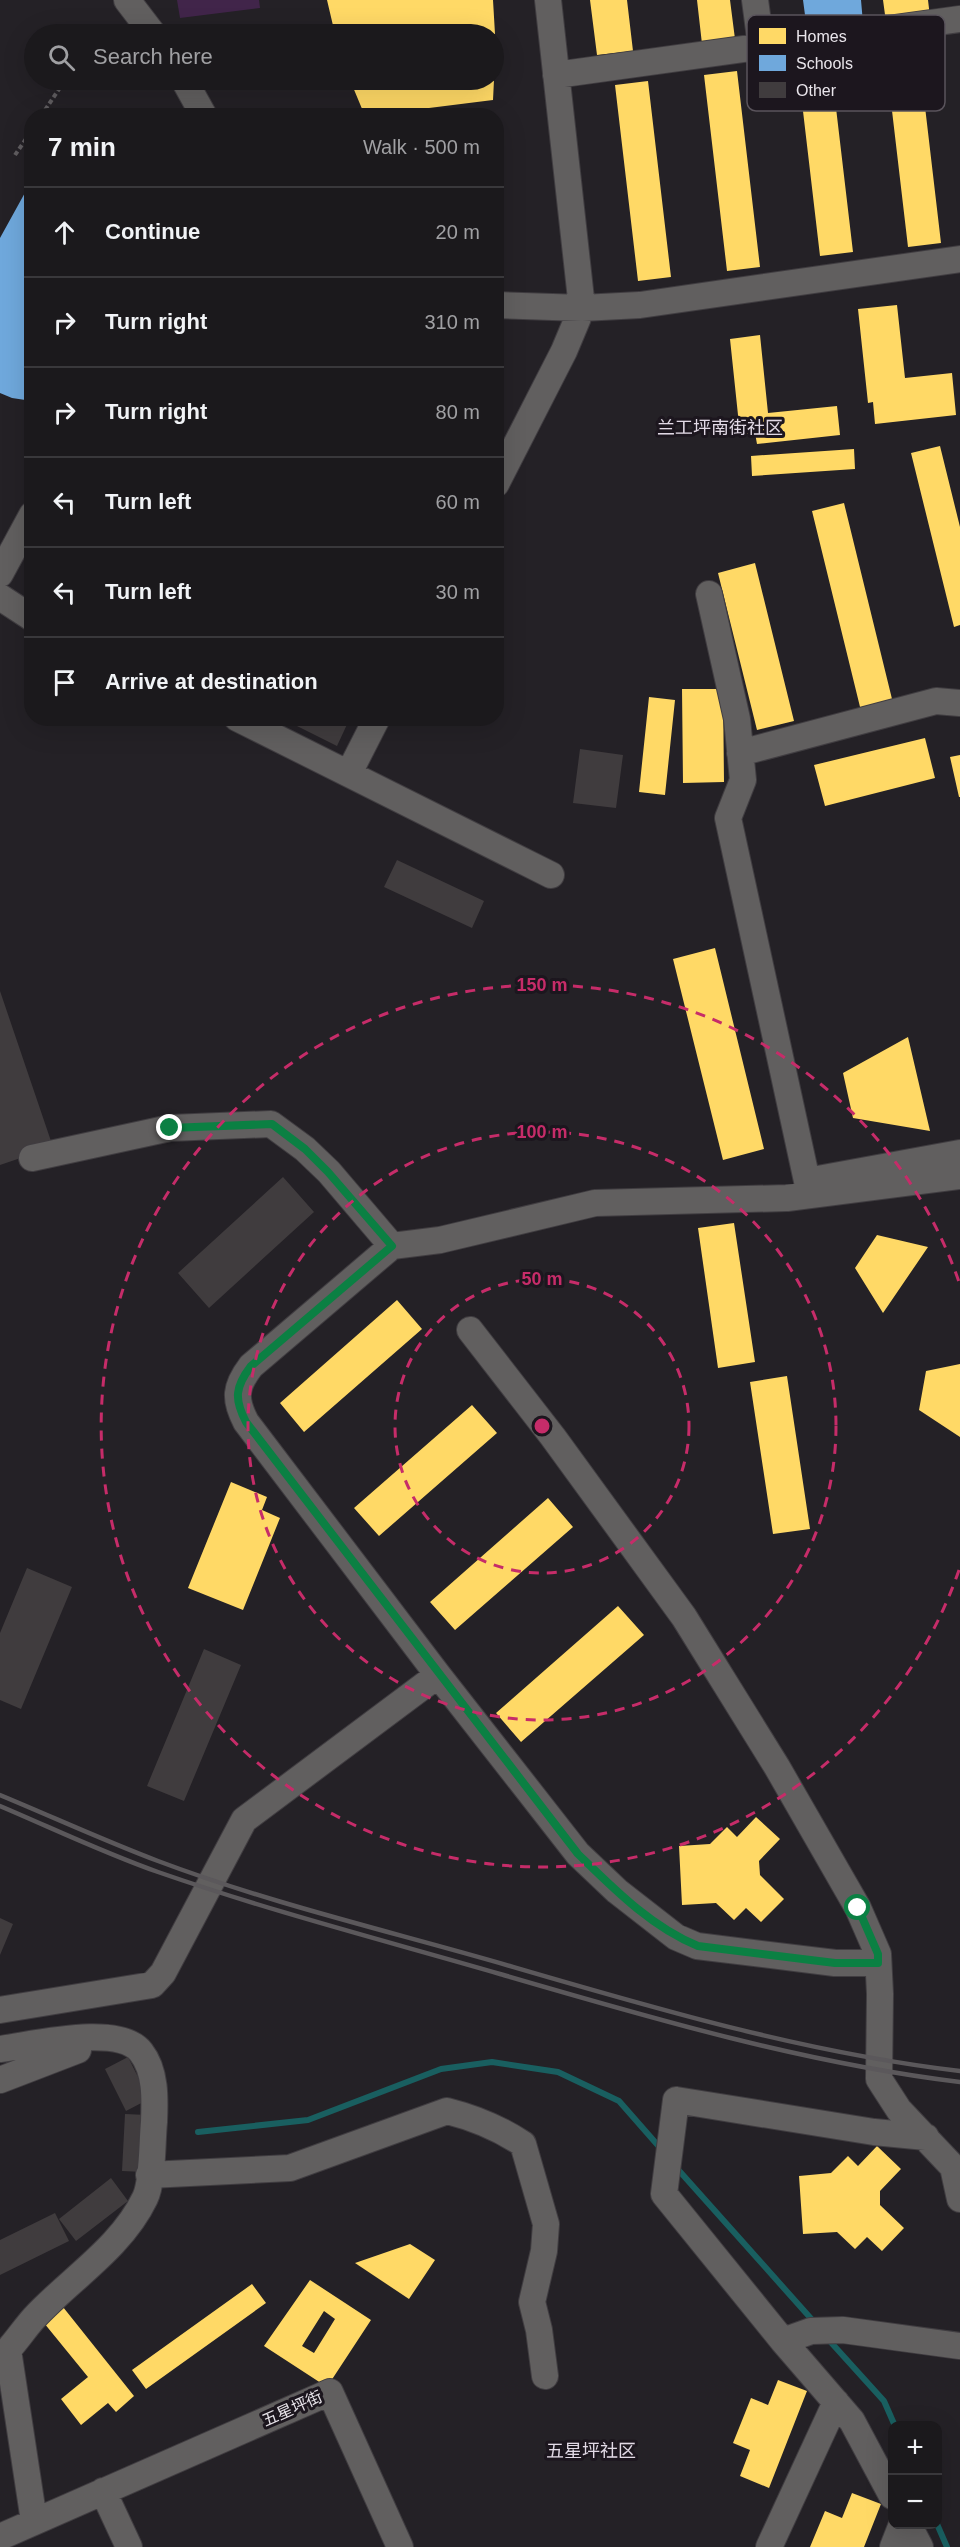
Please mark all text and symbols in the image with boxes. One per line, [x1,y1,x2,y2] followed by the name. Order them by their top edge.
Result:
[747,15,945,111] legend
[24,24,504,90] search box
[796,28,847,45] text: Homes
[45,41,78,74] icon: search
[93,44,213,69] text: Search here
[796,55,853,72] text: Schools
[796,82,837,99] text: Other
[48,132,116,162] text: 7 min
[363,136,480,158] text: Walk · 500 m
[48,216,81,249] icon: ahead
[105,219,200,244] text: Continue
[436,221,480,243] text: 20 m
[48,306,81,339] icon: right
[105,309,207,334] text: Turn right
[424,311,480,333] text: 310 m
[48,396,81,429] icon: right
[105,399,207,424] text: Turn right
[436,401,480,423] text: 80 m
[657,418,783,438] district label: 兰工坪南街社区
[48,486,81,519] icon: left
[105,489,191,514] text: Turn left
[436,491,480,513] text: 60 m
[48,576,81,609] icon: left
[105,579,191,604] text: Turn left
[436,581,480,603] text: 30 m
[48,666,81,699] icon: arrive
[105,669,318,694] text: Arrive at destination
[516,975,568,995] text: 150 m
[156,1114,182,1140] route end
[516,1122,568,1142] text: 100 m
[521,1269,563,1289] text: 50 m
[532,1416,552,1436] centre of rings
[844,1894,870,1920] route start
[260,2388,325,2429] street label: 五星坪街
[888,2421,942,2529] map controls
[888,2421,942,2475] button: +
[546,2441,636,2461] district label: 五星坪社区
[888,2475,942,2529] button: −

